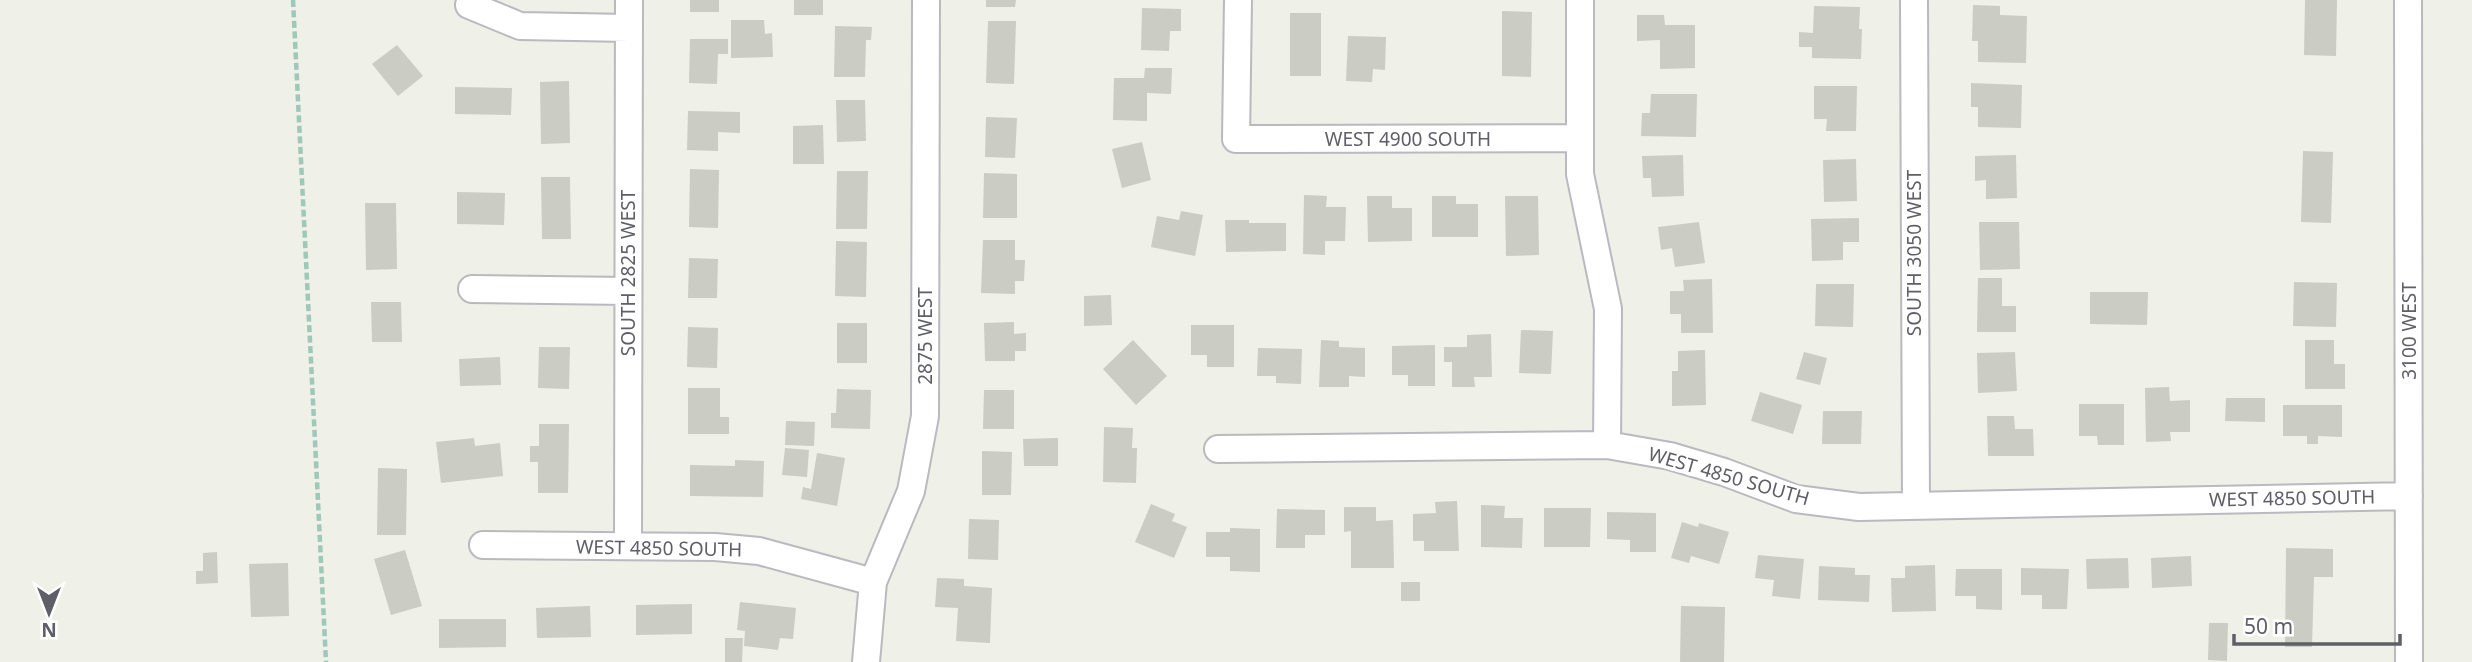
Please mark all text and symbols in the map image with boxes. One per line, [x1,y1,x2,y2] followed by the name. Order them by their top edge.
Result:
[1325,126,1491,152] street label: WEST 4900 SOUTH
[1901,169,1927,336] street label: SOUTH 3050 WEST
[615,189,641,356] street label: SOUTH 2825 WEST
[2396,282,2422,380] street label: 3100 WEST
[912,287,938,385] street label: 2875 WEST
[1645,441,1813,511] street label: WEST 4850 SOUTH
[2209,484,2375,512] street label: WEST 4850 SOUTH
[576,534,742,562] street label: WEST 4850 SOUTH
[14,578,84,648] north arrow
[2234,602,2400,646] scale bar
[2244,612,2293,640] text: 50 m
[41,617,57,643] text: N

